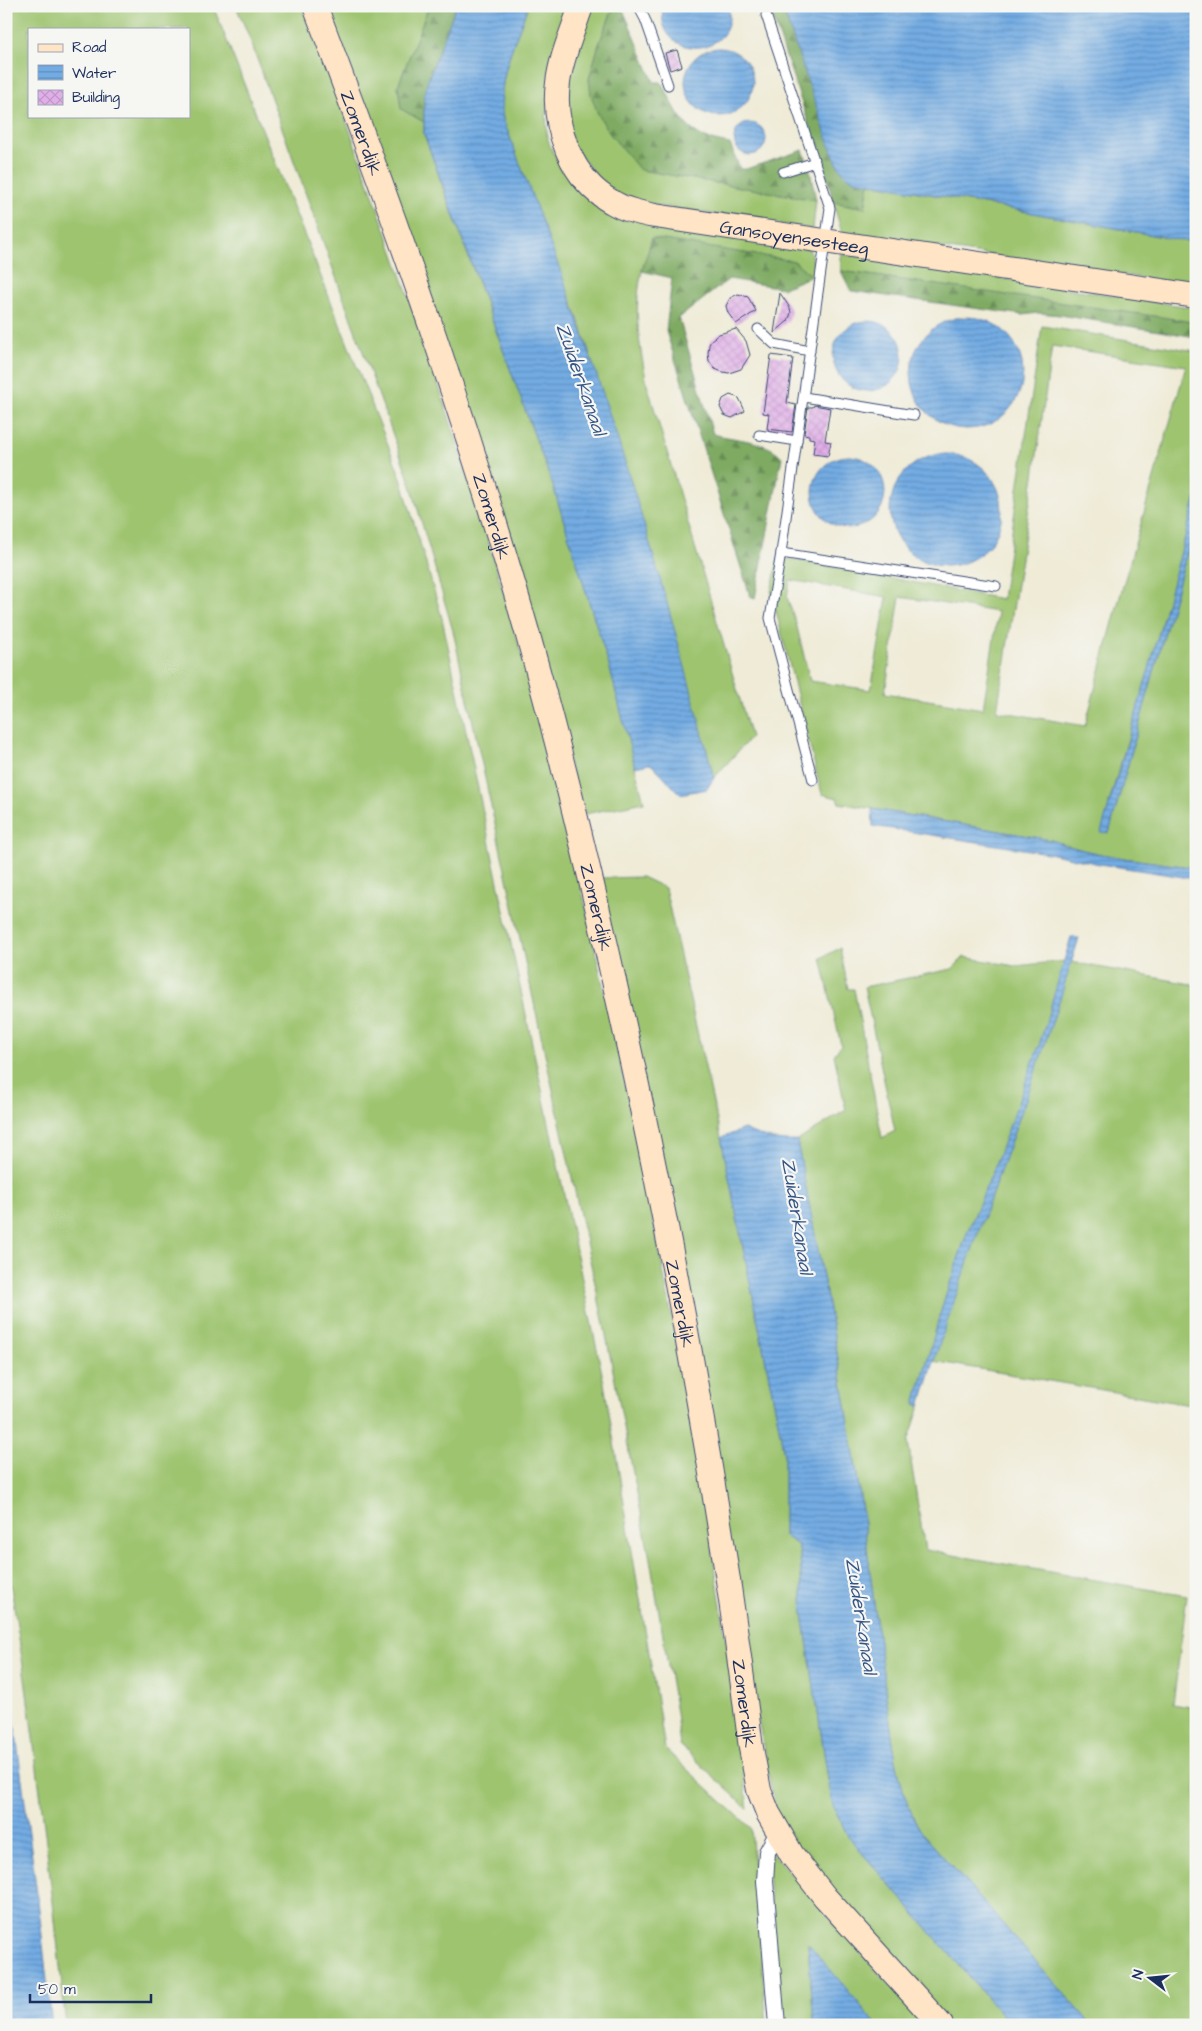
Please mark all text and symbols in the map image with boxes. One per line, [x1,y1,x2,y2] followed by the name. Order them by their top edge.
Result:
[28,28,190,118] legend
[72,37,107,58] text: Road
[72,63,116,84] text: Water
[72,87,120,109] text: Building
[333,87,389,180] street label: Zomerdijk
[718,214,871,263] street label: Gansoyensesteeg
[549,319,614,442] water label: Zuiderkanaal
[465,470,517,563] street label: Zomerdijk
[573,861,619,954] street label: Zomerdijk
[774,1156,820,1279] water label: Zuiderkanaal
[658,1257,701,1350] street label: Zomerdijk
[838,1556,884,1679] water label: Zuiderkanaal
[725,1657,763,1749] street label: Zomerdijk
[1124,1954,1174,2004] north arrow
[1128,1968,1149,1982] text: N
[30,1971,151,2003] scale bar
[38,1979,76,2000] text: 50 m

